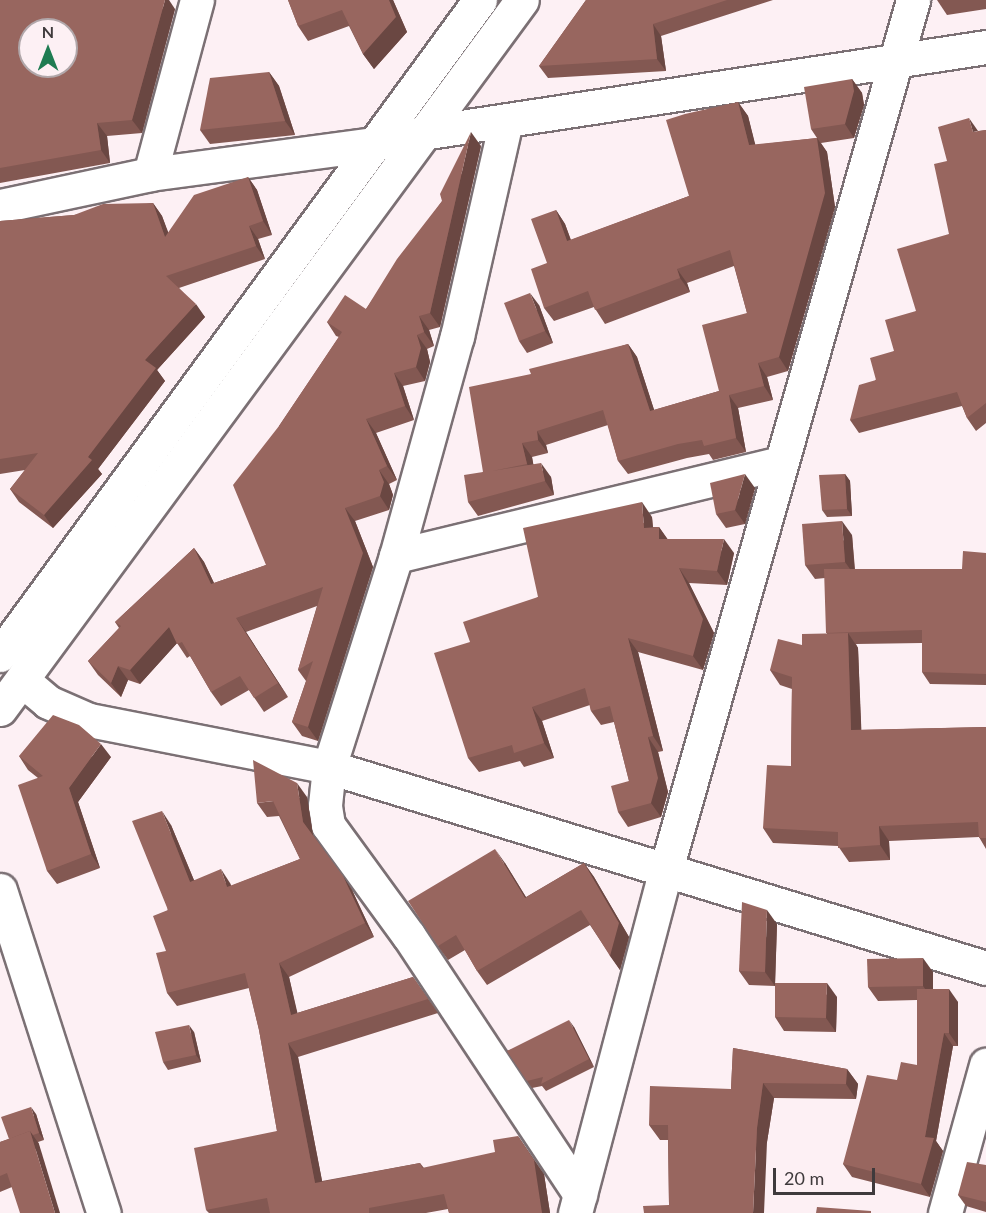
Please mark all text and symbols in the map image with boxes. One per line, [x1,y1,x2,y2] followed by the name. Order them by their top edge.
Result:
[18,18,78,78] north arrow
[42,22,54,41] text: N
[776,1156,878,1194] scale bar
[784,1167,824,1189] text: 20 m

